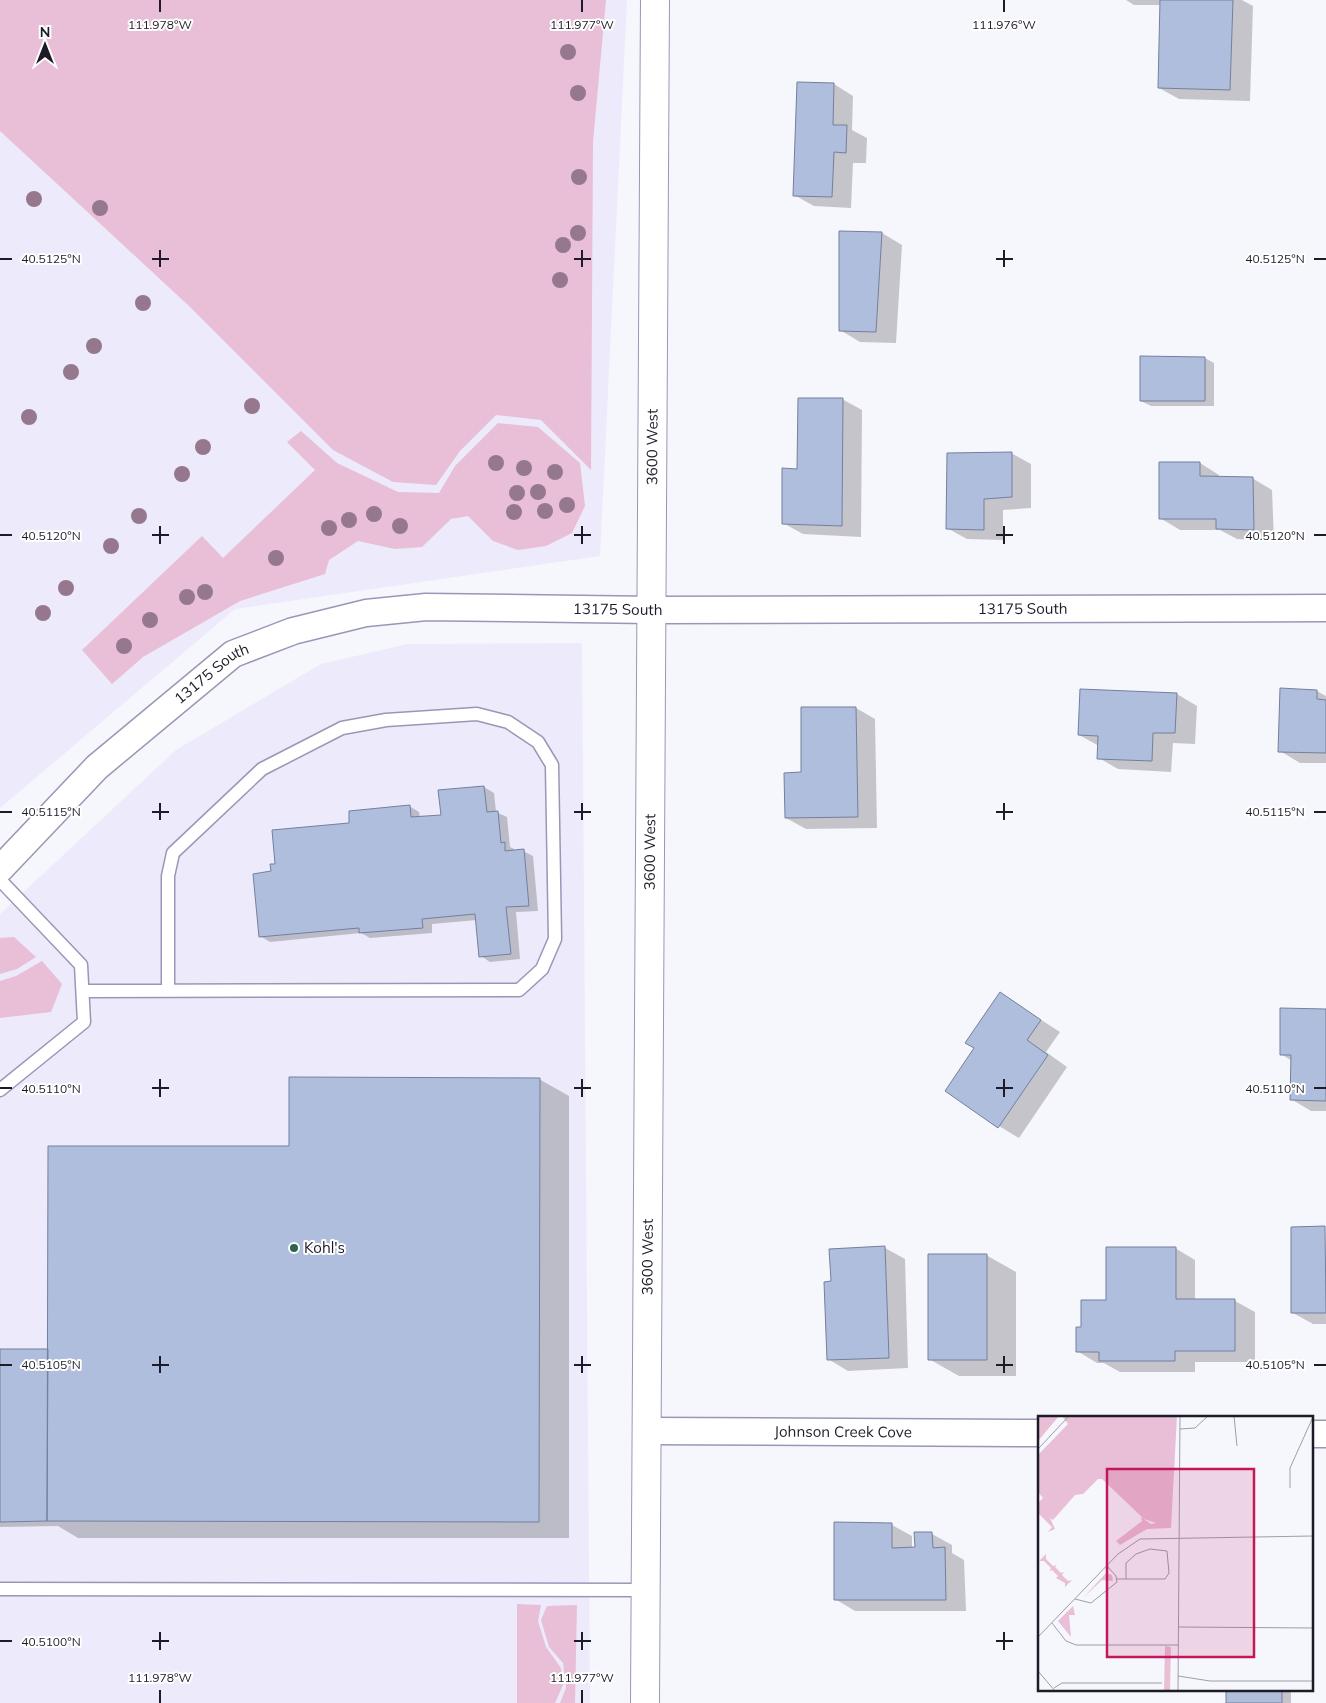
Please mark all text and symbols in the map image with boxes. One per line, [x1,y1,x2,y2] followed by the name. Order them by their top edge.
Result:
[128,17,192,32] text: 111.978°W
[550,17,614,32] text: 111.977°W
[972,17,1036,32] text: 111.976°W
[20,20,70,70] north arrow
[40,23,50,41] text: N
[21,251,81,266] text: 40.5125°N
[1245,251,1305,266] text: 40.5125°N
[642,409,662,485] street label: 3600 West
[21,528,81,543] text: 40.5120°N
[1245,528,1305,543] text: 40.5120°N
[573,599,663,619] street label: 13175 South
[978,599,1068,618] street label: 13175 South
[170,639,251,708] street label: 13175 South
[21,804,81,819] text: 40.5115°N
[1245,804,1305,819] text: 40.5115°N
[640,814,659,890] street label: 3600 West
[21,1081,81,1096] text: 40.5110°N
[1245,1081,1305,1096] text: 40.5110°N
[637,1219,657,1295] street label: 3600 West
[304,1238,345,1257] place label: Kohl's
[288,1242,300,1254] marker: Kohl's
[21,1357,81,1372] text: 40.5105°N
[1245,1357,1305,1372] text: 40.5105°N
[1038,1416,1314,1690] inset map
[774,1422,912,1441] street label: Johnson Creek Cove
[21,1634,81,1649] text: 40.5100°N
[128,1670,192,1685] text: 111.978°W
[550,1670,614,1685] text: 111.977°W

